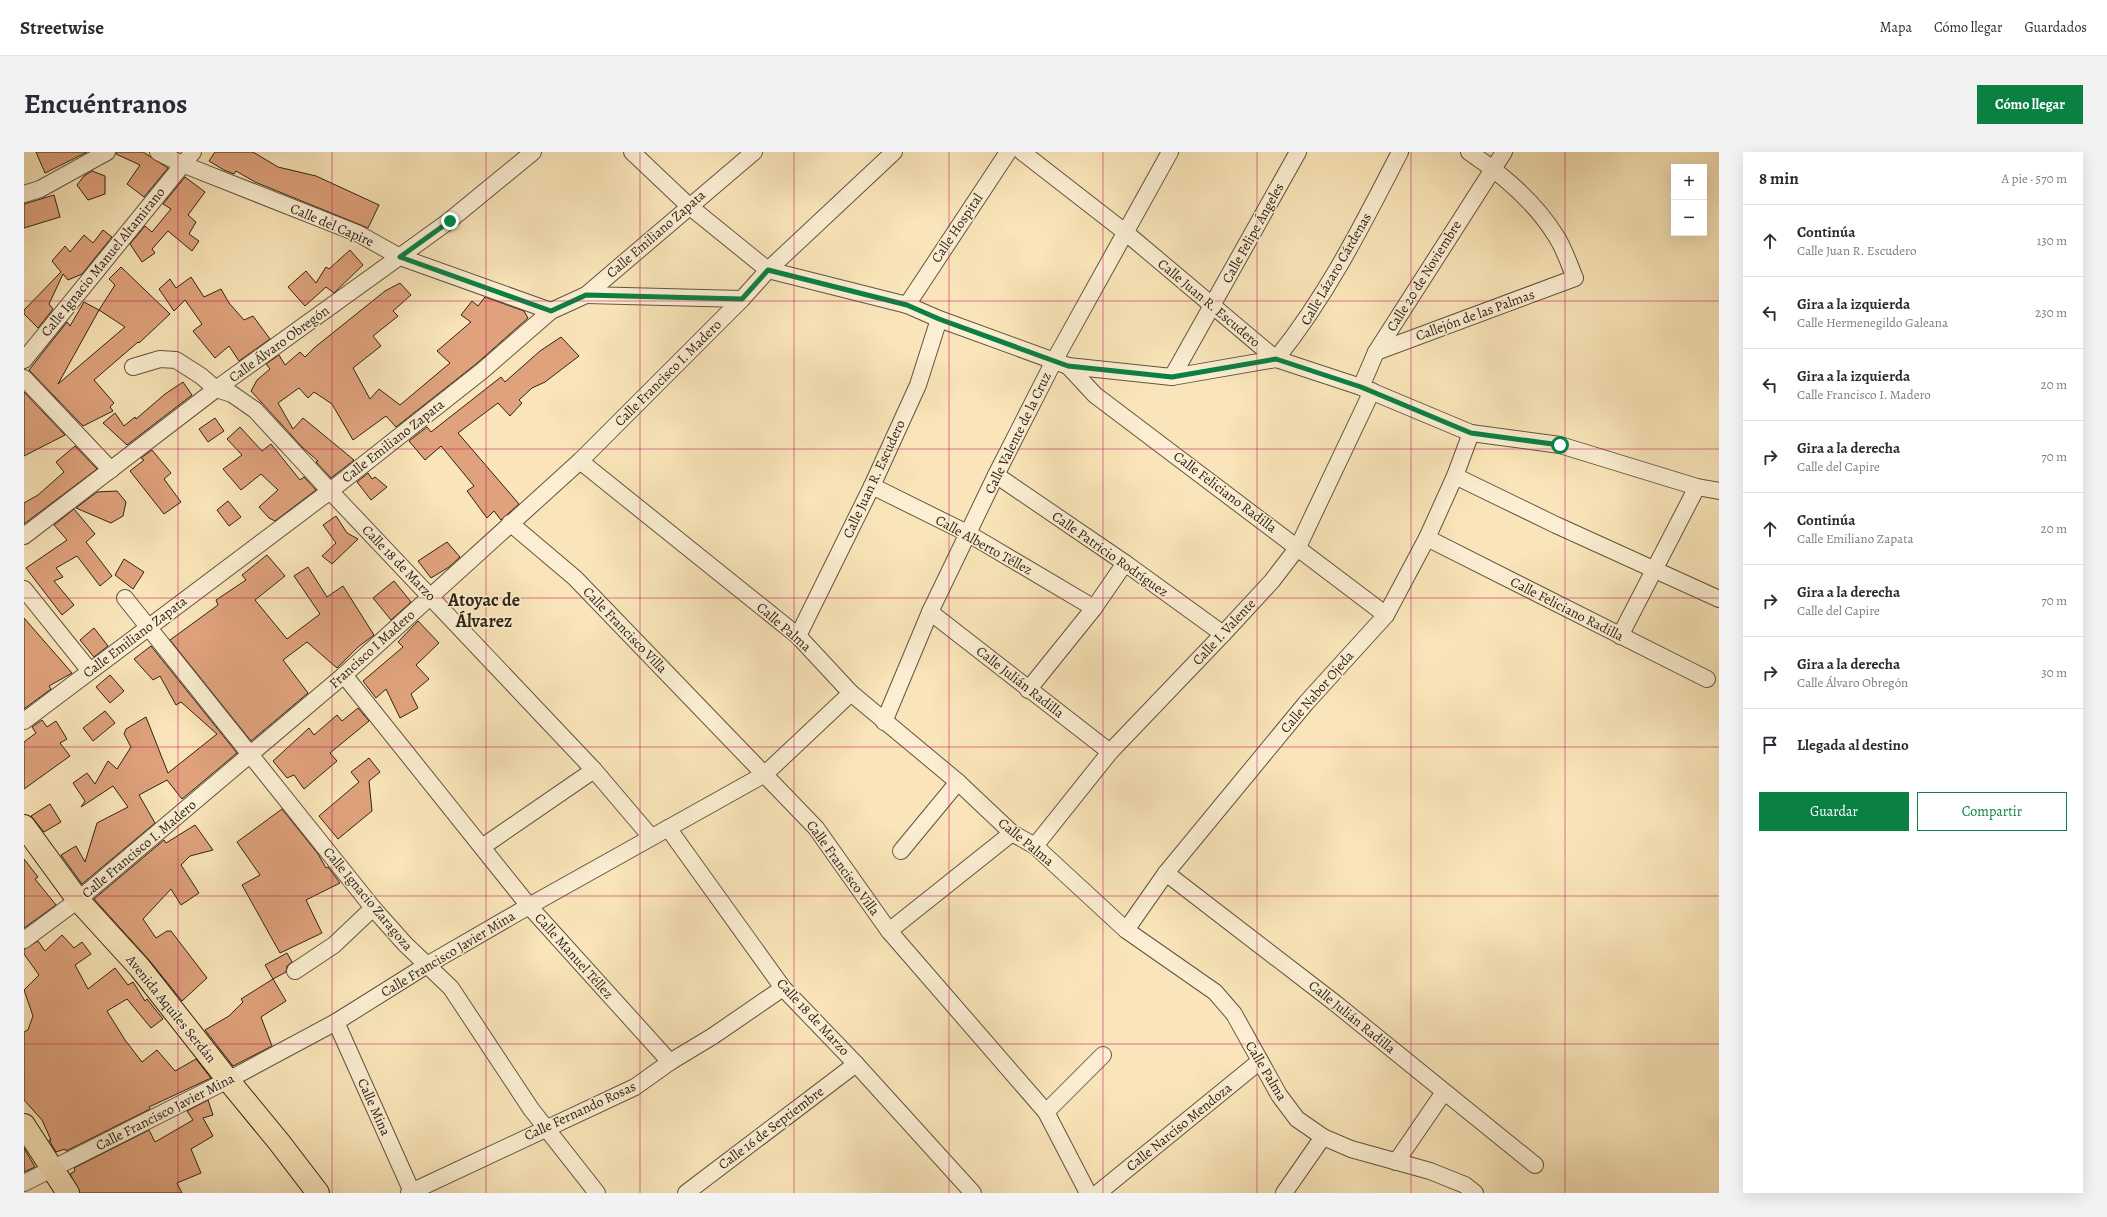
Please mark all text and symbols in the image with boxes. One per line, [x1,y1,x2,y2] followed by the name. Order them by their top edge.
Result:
[20,15,104,41] text: Streetwise
[1880,18,1912,37] text: Mapa
[1934,18,2002,37] text: Cómo llegar
[2024,18,2087,37] text: Guardados
[24,85,188,123] text: Encuéntranos
[1977,85,2083,124] button: Cómo llegar
[1671,164,1707,236] map controls
[1671,164,1707,200] button: +
[1759,167,1799,190] text: 8 min
[2001,170,2067,187] text: A pie · 570 m
[1218,179,1288,287] street label: Calle Felipe Ángeles
[37,183,169,341] street label: Calle Ignacio Manuel Altamirano
[602,185,710,282] street label: Calle Emiliano Zapata
[927,189,988,266] street label: Calle Hospital
[287,199,377,251] street label: Calle del Capire
[1671,200,1707,236] button: −
[1296,209,1376,329] street label: Calle Lázaro Cárdenas
[441,212,459,230] route end
[1382,217,1466,335] street label: Calle 20 de Noviembre
[1797,222,1855,242] text: Continúa
[1759,230,1781,252] icon: ahead
[2037,232,2067,249] text: 130 m
[1797,242,1916,259] text: Calle Juan R. Escudero
[1154,254,1264,352] street label: Calle Juan R. Escudero
[1413,285,1537,345] street label: Callejón de las Palmas
[1797,294,1910,314] text: Gira a la izquierda
[225,301,333,387] street label: Calle Álvaro Obregón
[1759,302,1781,324] icon: left
[2035,304,2067,321] text: 230 m
[1797,314,1948,331] text: Calle Hermenegildo Galeana
[610,315,726,431] street label: Calle Francisco I. Madero
[1797,366,1910,386] text: Gira a la izquierda
[980,369,1056,497] street label: Calle Valente de la Cruz
[1759,374,1781,396] icon: left
[2041,376,2067,393] text: 20 m
[1797,386,1931,403] text: Calle Francisco I. Madero
[338,395,449,487] street label: Calle Emiliano Zapata
[838,417,910,541] street label: Calle Juan R. Escudero
[1551,436,1569,454] route start
[1797,438,1900,458] text: Gira a la derecha
[1759,446,1781,468] icon: right
[1169,447,1281,537] street label: Calle Feliciano Radilla
[2041,448,2067,465] text: 70 m
[1797,458,1880,475] text: Calle del Capire
[1048,507,1172,601] street label: Calle Patricio Rodríguez
[932,510,1036,580] street label: Calle Alberto Téllez
[1797,510,1855,530] text: Continúa
[1759,518,1781,540] icon: ahead
[2041,520,2067,537] text: 20 m
[358,521,440,605] street label: Calle 18 de Marzo
[1797,530,1914,547] text: Calle Emiliano Zapata
[1507,572,1627,646] street label: Calle Feliciano Radilla
[579,582,672,678] street label: Calle Francisco Villa
[1797,582,1900,602] text: Gira a la derecha
[447,588,520,633] district label: Atoyac de Álvarez
[1759,590,1781,612] icon: right
[79,591,191,682] street label: Calle Emiliano Zapata
[2041,592,2067,609] text: 70 m
[1188,595,1260,669] street label: Calle I. Valente
[753,598,816,656] street label: Calle Palma
[1797,602,1880,619] text: Calle del Capire
[325,605,419,693] street label: Francisco I Madero
[972,642,1068,723] street label: Calle Julián Radilla
[1276,646,1358,737] street label: Calle Nabor Ojeda
[1797,654,1900,674] text: Gira a la derecha
[1759,662,1781,684] icon: right
[2041,664,2067,681] text: 30 m
[1797,674,1908,691] text: Calle Álvaro Obregón
[1759,734,1781,756] icon: arrive
[1797,735,1909,755] text: Llegada al destino
[1759,792,1909,831] button: Guardar
[1917,792,2067,831] button: Compartir
[78,795,200,903] street label: Calle Francisco I. Madero
[994,814,1058,871] street label: Calle Palma
[802,816,884,920] street label: Calle Francisco Villa
[319,843,417,955] street label: Calle Ignacio Zaragoza
[377,906,519,1002] street label: Calle Francisco Javier Mina
[530,909,618,1003] street label: Calle Manuel Téllez
[121,950,221,1067] street label: Avenida Aquiles Serdán
[772,974,854,1060] street label: Calle 18 de Marzo
[1304,976,1400,1058] street label: Calle Julián Radilla
[1241,1038,1292,1105] street label: Calle Palma
[92,1069,238,1155] street label: Calle Francisco Javier Mina
[353,1075,395,1139] street label: Calle Mina
[521,1077,639,1145] street label: Calle Fernando Rosas
[1122,1078,1236,1176] street label: Calle Narciso Mendoza
[714,1082,828,1174] street label: Calle 16 de Septiembre

